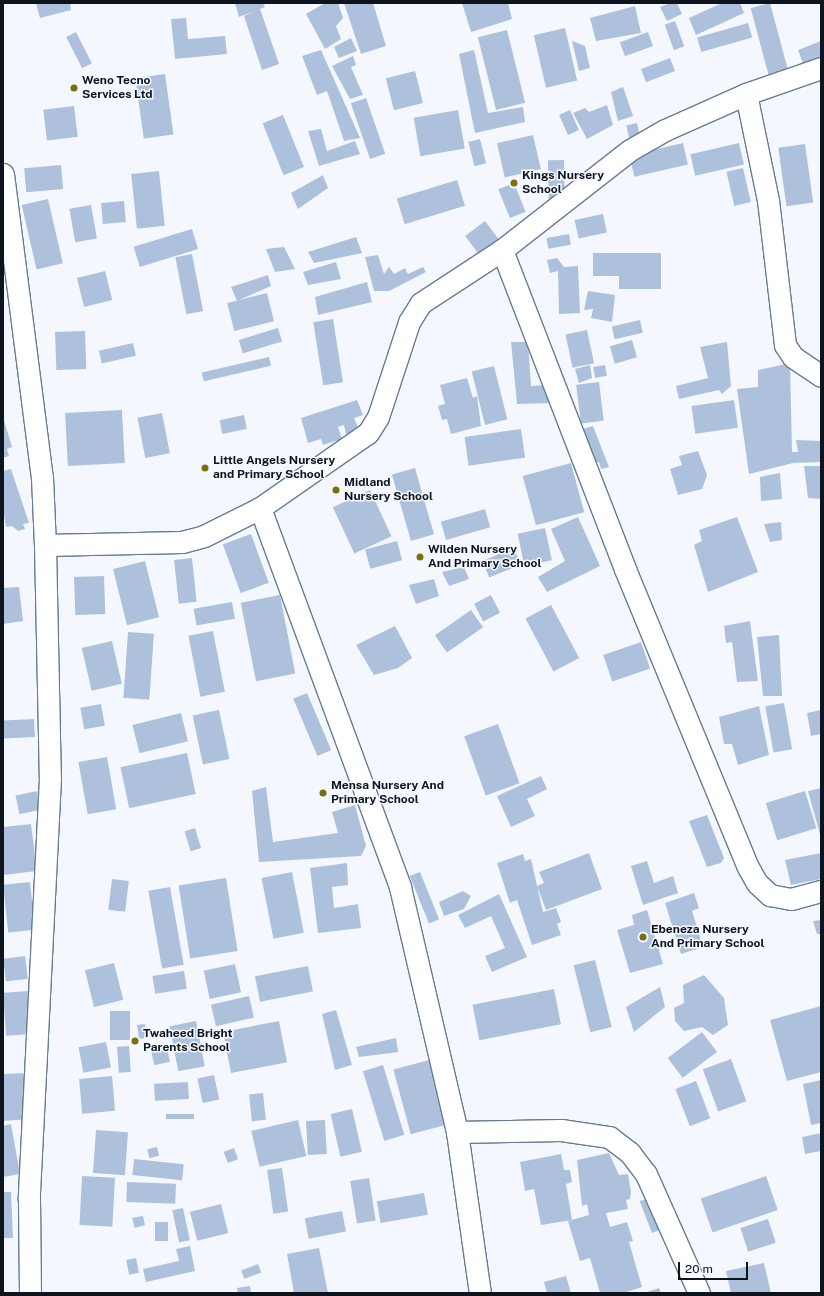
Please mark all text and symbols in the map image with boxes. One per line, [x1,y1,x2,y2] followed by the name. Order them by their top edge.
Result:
[82,74,153,102] place label: Weno Tecno Services Ltd
[69,83,79,93] marker: Weno Tecno Services Ltd
[522,169,604,197] place label: Kings Nursery School
[509,178,519,188] marker: Kings Nursery School
[213,454,335,482] place label: Little Angels Nursery and Primary School
[200,463,210,473] marker: Little Angels Nursery and Primary School
[344,476,433,504] place label: Midland Nursery School
[331,485,341,495] marker: Midland Nursery School
[428,543,542,571] place label: Wilden Nursery And Primary School
[415,552,425,562] marker: Wilden Nursery And Primary School
[331,779,444,807] place label: Mensa Nursery And Primary School
[318,788,328,798] marker: Mensa Nursery And Primary School
[651,923,765,951] place label: Ebeneza Nursery And Primary School
[638,932,648,942] marker: Ebeneza Nursery And Primary School
[143,1027,232,1055] place label: Twaheed Bright Parents School
[130,1036,140,1046] marker: Twaheed Bright Parents School
[680,1254,750,1280] scale bar
[685,1262,713,1276] text: 20 m

